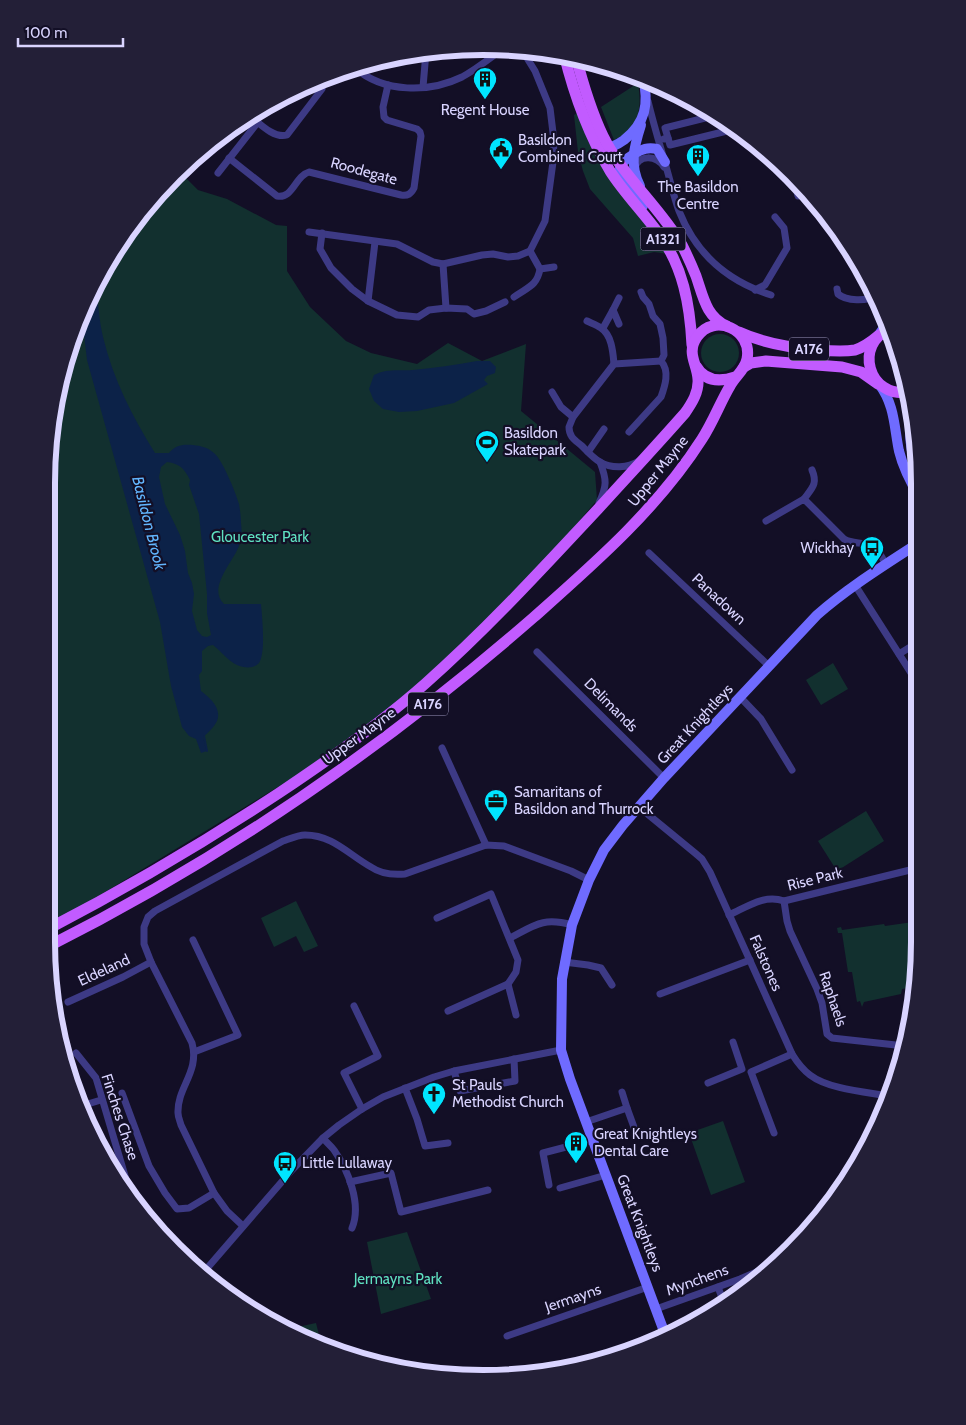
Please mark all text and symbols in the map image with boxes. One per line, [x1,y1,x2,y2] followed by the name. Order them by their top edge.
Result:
[18,15,122,47] scale bar
[25,24,67,42] text: 100 m
[472,66,498,100] building icon: Regent House
[441,101,530,119] place label: Regent House
[518,131,623,166] place label: Basildon Combined Court
[488,136,514,170] public building icon: Basildon Combined Court
[685,143,711,177] building icon: The Basildon Centre
[329,153,400,189] street label: Roodegate
[657,178,739,213] place label: The Basildon Centre
[640,228,686,250] road number: A1321
[789,338,829,360] road number: A176
[504,424,566,459] place label: Basildon Skatepark
[474,429,500,463] sports icon: Basildon Skatepark
[624,432,692,510] street label: Upper Mayne
[128,474,170,573] water label: Basildon Brook
[211,528,309,546] park label: Gloucester Park
[859,535,885,569] bus stop icon: Wickhay
[801,539,854,557] place label: Wickhay
[688,570,750,628] street label: Panadown
[580,674,642,736] street label: Delimands
[653,680,737,768] street label: Great Knightleys
[408,692,448,716] road number: A176
[319,703,399,768] street label: Upper Mayne
[514,783,654,818] place label: Samaritans of Basildon and Thurrock
[483,788,509,822] office icon: Samaritans of Basildon and Thurrock
[785,863,845,895] street label: Rise Park
[746,932,786,994] street label: Falstones
[75,950,133,990] street label: Eldeland
[815,969,851,1029] street label: Raphaels
[98,1071,143,1163] street label: Finches Chase
[452,1076,564,1111] place label: St Pauls Methodist Church
[421,1081,447,1115] church icon: St Pauls Methodist Church
[594,1125,697,1160] place label: Great Knightleys Dental Care
[563,1130,589,1164] building icon: Great Knightleys Dental Care
[272,1150,298,1184] bus stop icon: Little Lullaway
[302,1154,392,1172] place label: Little Lullaway
[613,1172,667,1274] street label: Great Knightleys
[663,1260,731,1300] street label: Mynchens
[353,1270,443,1288] park label: Jermayns Park
[542,1280,603,1316] street label: Jermayns

